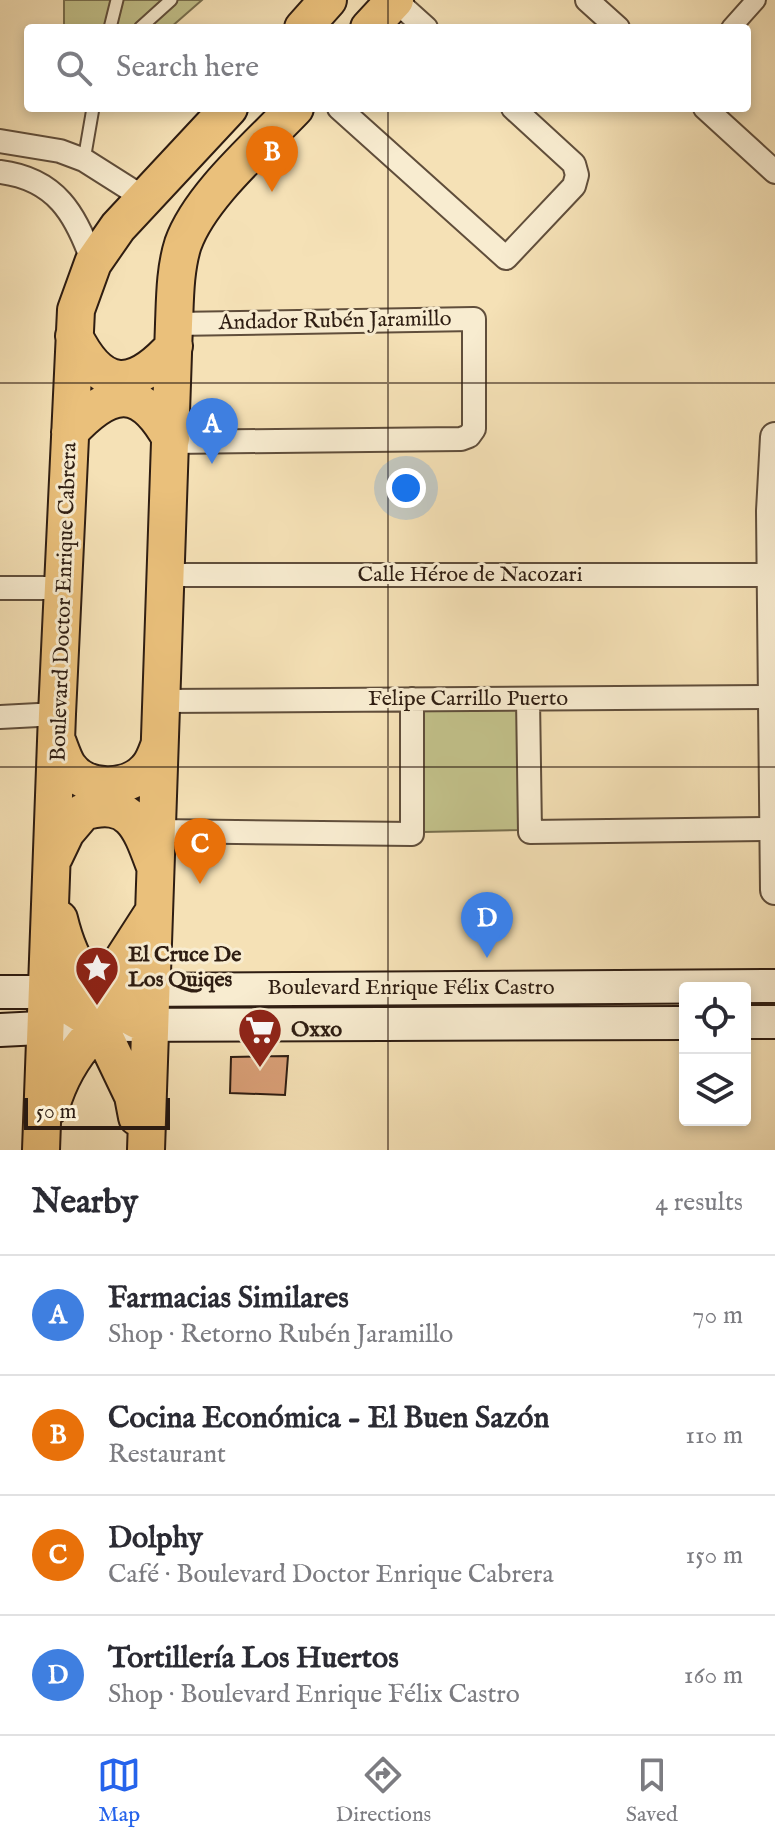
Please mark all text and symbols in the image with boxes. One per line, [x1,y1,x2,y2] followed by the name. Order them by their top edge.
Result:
[24,24,751,112] search box
[52,46,96,90] icon: search
[116,49,259,87] text: Search here
[246,126,298,192] pin: B
[217,305,452,337] street label: Andador Rubén Jaramillo
[186,398,238,464] pin: A
[44,441,84,762] street label: Boulevard Doctor Enrique Cabrera
[386,468,426,508] your location
[357,561,583,589] street label: Calle Héroe de Nacozari
[368,685,568,713] street label: Felipe Carrillo Puerto
[174,818,226,884] pin: C
[461,892,513,958] pin: D
[128,941,241,994] place label: El Cruce De Los Quiqes
[73,944,121,1007] place icon: El Cruce De Los Quiqes
[267,974,555,1002] street label: Boulevard Enrique Félix Castro
[679,982,751,1126] map controls
[679,982,751,1054] button: locate
[236,1006,284,1069] supermarket icon: Oxxo
[291,1016,342,1044] place label: Oxxo
[679,1054,751,1126] button: layers
[24,1094,170,1130] scale bar
[36,1098,77,1126] text: 50 m
[32,1181,138,1224] text: Nearby
[655,1186,743,1219] text: 4 results
[108,1280,349,1318] text: Farmacias Similares
[49,1299,67,1332] text: A
[692,1299,743,1332] text: 70 m
[108,1318,453,1351] text: Shop · Retorno Rubén Jaramillo
[108,1400,549,1438] text: Cocina Económica - El Buen Sazón
[49,1419,67,1452] text: B
[685,1419,743,1452] text: 110 m
[108,1438,226,1471] text: Restaurant
[108,1520,203,1558] text: Dolphy
[49,1539,67,1572] text: C
[685,1539,743,1572] text: 150 m
[108,1558,554,1591] text: Café · Boulevard Doctor Enrique Cabrera
[108,1640,399,1678] text: Tortillería Los Huertos
[48,1659,68,1692] text: D
[684,1659,743,1692] text: 160 m
[108,1678,520,1711] text: Shop · Boulevard Enrique Félix Castro
[97,1753,141,1829] tab: Map
[336,1753,431,1829] tab: Directions
[626,1753,678,1829] tab: Saved

